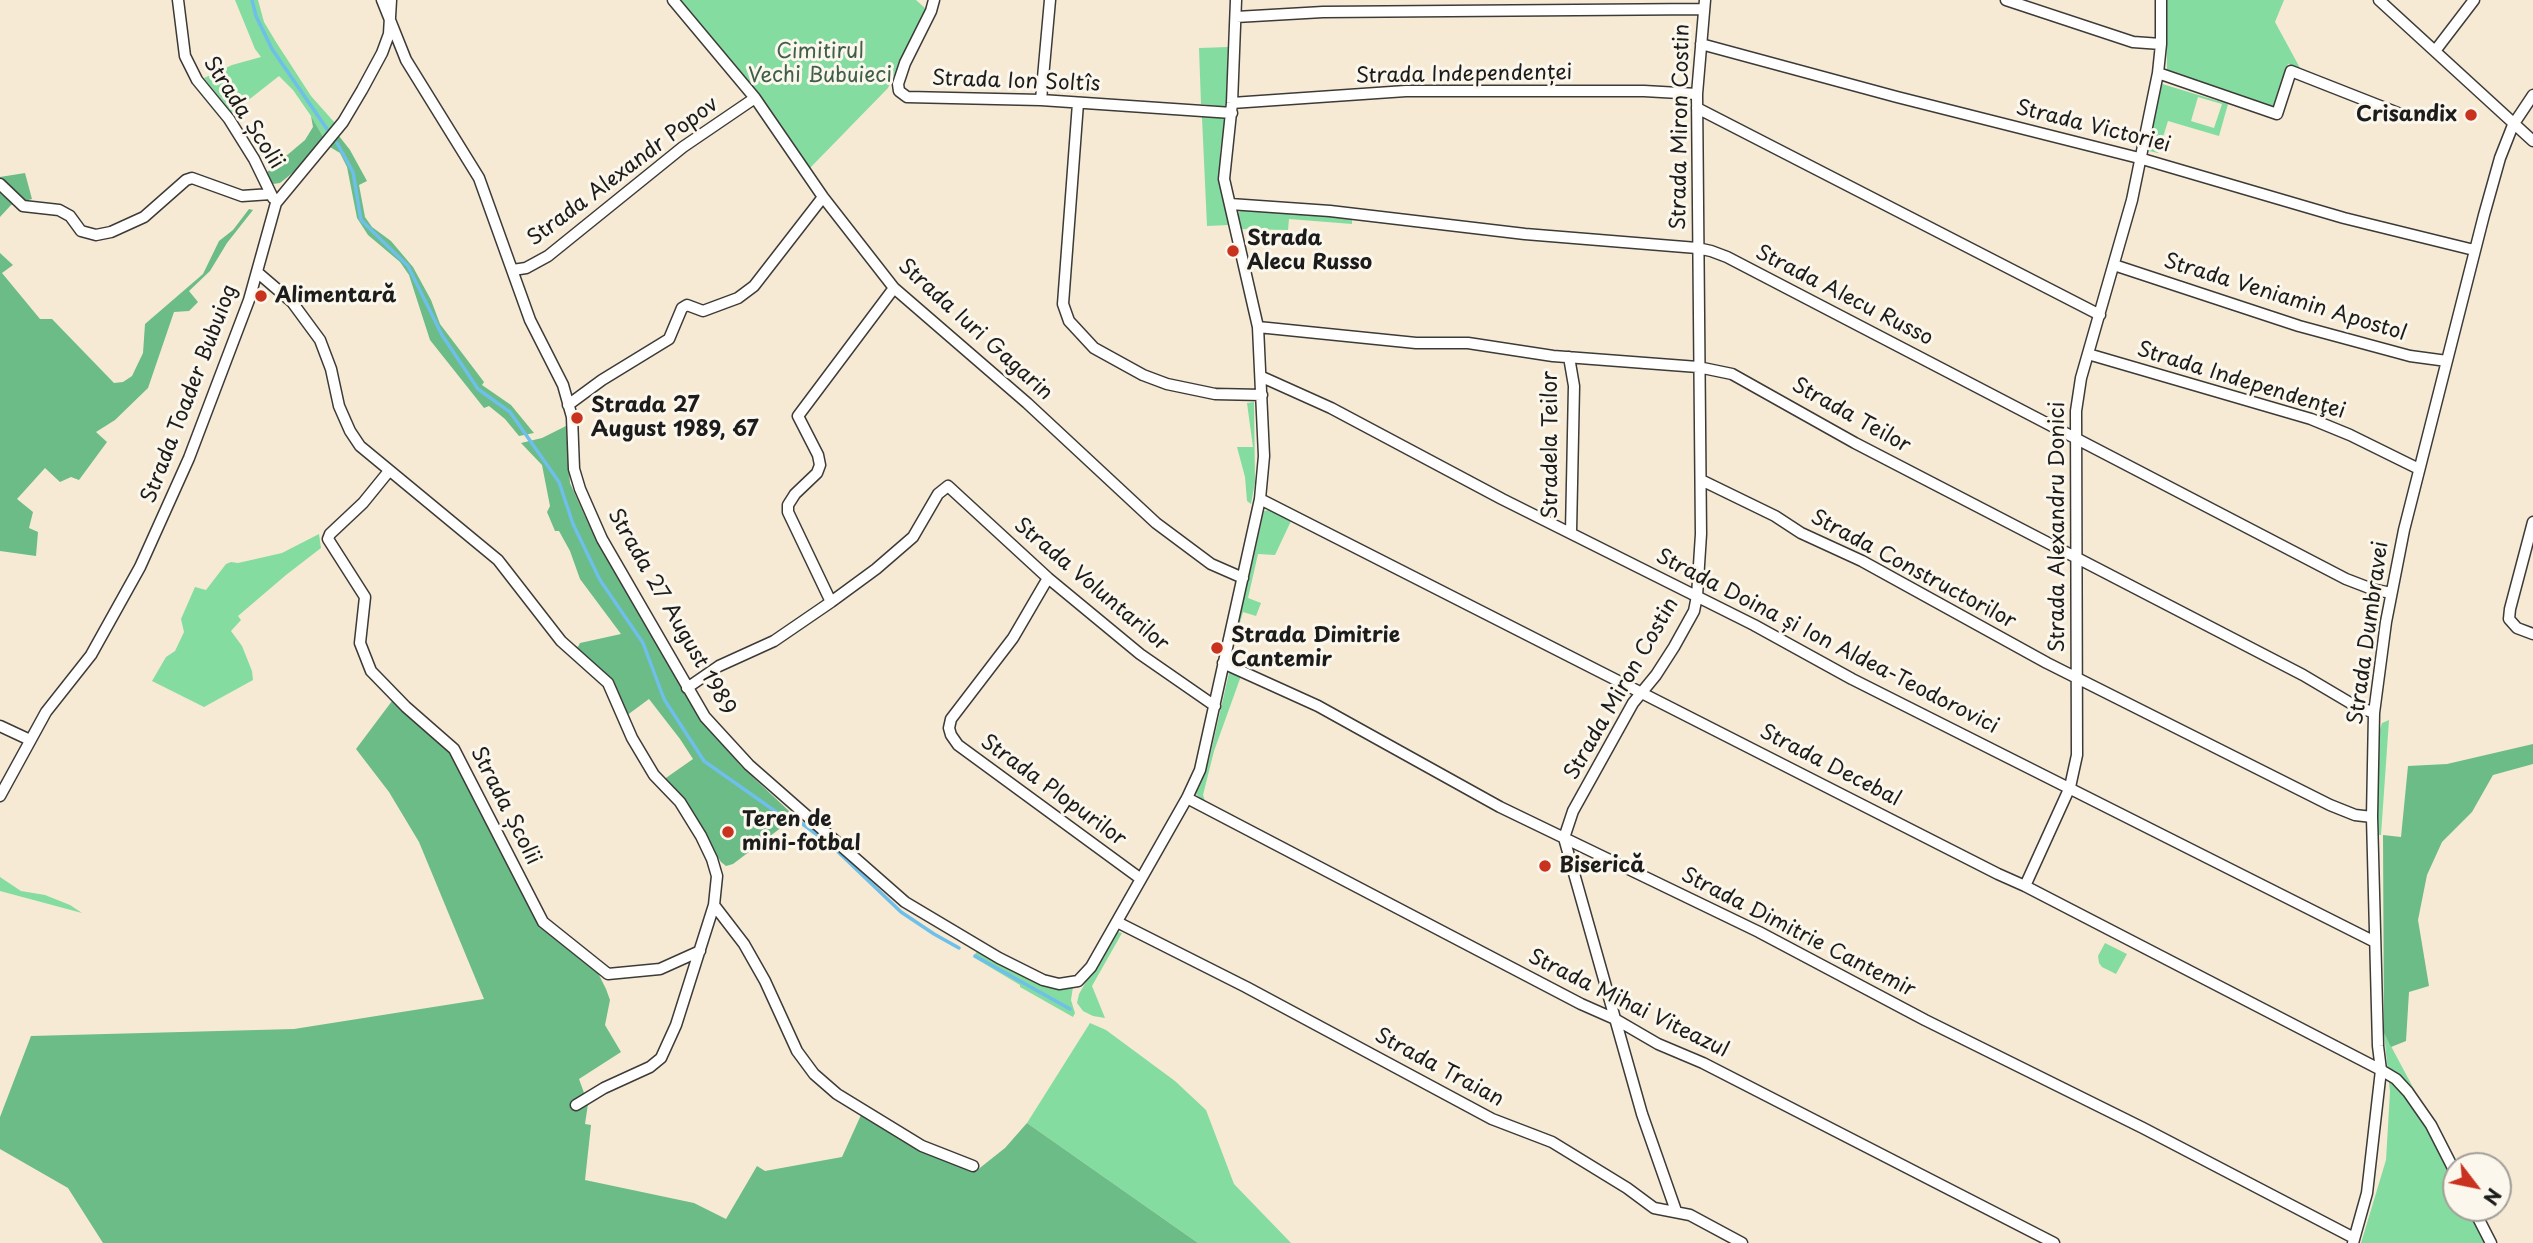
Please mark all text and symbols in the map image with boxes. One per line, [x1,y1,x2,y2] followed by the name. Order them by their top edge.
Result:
[1667,24,1695,230] street label: Strada Miron Costin
[748,39,892,89] park label: Cimitirul Vechi Bubuieci
[197,52,289,174] street label: Strada Școlii
[1355,61,1573,89] street label: Strada Independenței
[931,66,1101,98] street label: Strada Ion Soltîs
[523,92,723,252] street label: Strada Alexandr Popov
[2013,96,2173,158] street label: Strada Victoriei
[2356,102,2457,128] place label: Crisandix
[2463,107,2479,123] marker: Crisandix
[1247,226,1372,276] place label: Strada Alecu Russo
[1751,240,1937,352] street label: Strada Alecu Russo
[1225,243,1241,259] marker: Strada Alecu Russo
[2161,249,2409,347] street label: Strada Veniamin Apostol
[893,254,1057,406] street label: Strada Iuri Gagarin
[137,281,243,507] street label: Strada Toader Bubuiog
[275,283,396,309] place label: Alimentară
[253,288,269,304] marker: Alimentară
[2134,337,2348,425] street label: Strada Independenţei
[1538,371,1564,519] street label: Stradela Teilor
[1787,373,1915,459] street label: Strada Teilor
[591,393,759,443] place label: Strada 27 August 1989, 67
[2045,402,2071,652] street label: Strada Alexandru Donici
[569,410,585,426] marker: Strada 27 August 1989, 67
[602,504,740,720] street label: Strada 27 August 1989
[1806,505,2020,635] street label: Strada Constructorilor
[1008,513,1174,657] street label: Strada Voluntarilor
[2344,540,2394,726] street label: Strada Dumbravei
[1651,544,2003,740] street label: Strada Doina și Ion Aldea-Teodorovici
[1560,593,1684,785] street label: Strada Miron Costin
[1231,623,1400,673] place label: Strada Dimitrie Cantemir
[1209,640,1225,656] marker: Strada Dimitrie Cantemir
[1755,720,1905,812] street label: Strada Decebal
[975,730,1131,852] street label: Strada Plopurilor
[464,743,546,869] street label: Strada Școlii
[742,807,861,857] place label: Teren de mini-fotbal
[720,824,736,840] marker: Teren de mini-fotbal
[1559,853,1645,879] place label: Biserică
[1537,858,1553,874] marker: Biserică
[1677,863,1919,1003] street label: Strada Dimitrie Cantemir
[1524,944,1732,1064] street label: Strada Mihai Viteazul
[1370,1023,1508,1113] street label: Strada Traian
[2442,1152,2512,1222] north arrow
[2477,1183,2509,1211] text: N

